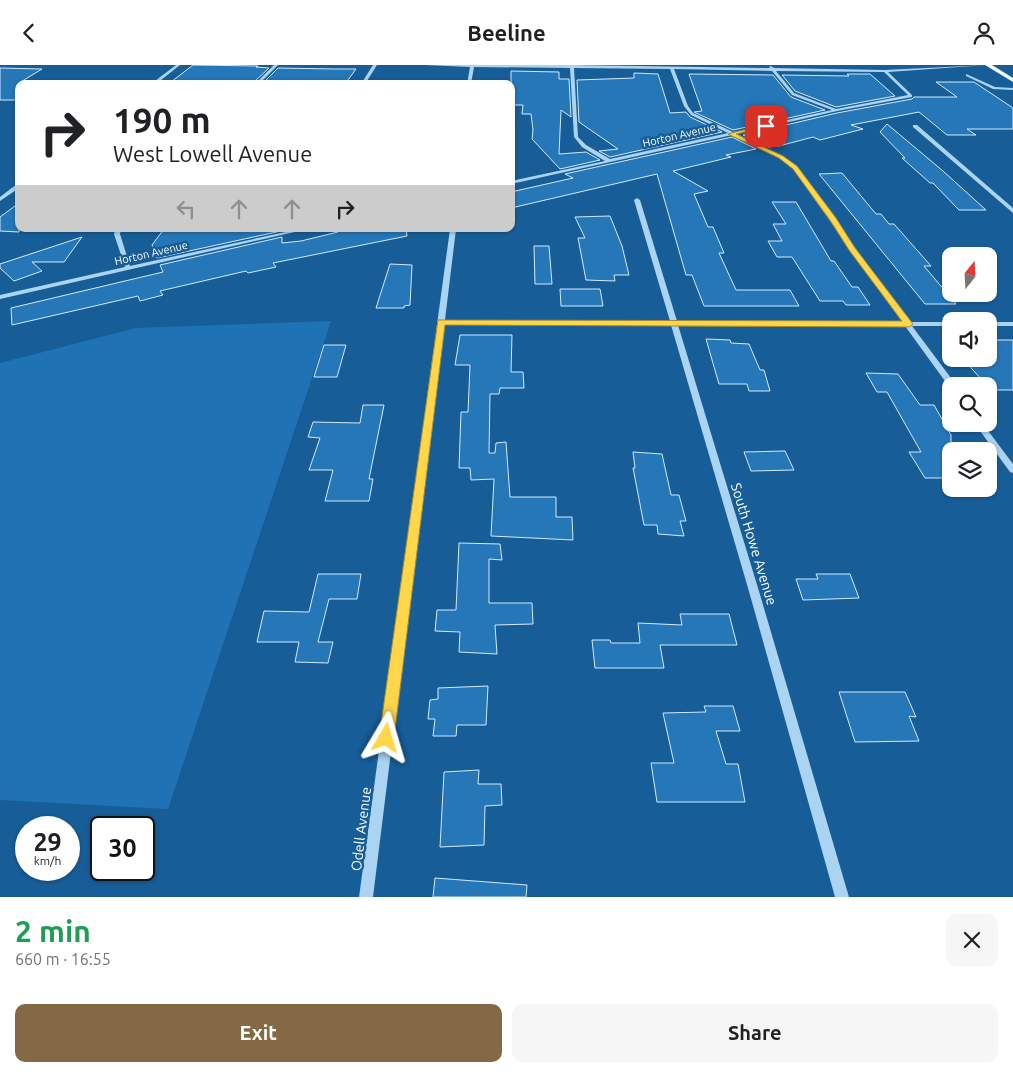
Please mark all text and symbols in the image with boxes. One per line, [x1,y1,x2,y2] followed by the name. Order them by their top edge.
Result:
[15,19,43,47] icon: back
[970,19,998,47] icon: person
[467,20,546,45] text: Beeline
[30,100,95,165] icon: right
[113,100,211,140] text: 190 m
[745,105,787,147] pin
[752,112,780,140] icon: arrive
[641,121,717,149] street label: Horton Avenue
[113,141,312,166] text: West Lowell Avenue
[172,195,200,223] icon: left
[225,195,253,223] icon: ahead
[278,195,306,223] icon: ahead
[331,195,359,223] icon: right
[113,239,189,267] street label: Horton Avenue
[942,247,998,303] north arrow
[942,247,997,497] map controls
[942,312,997,367] button: sound
[942,377,997,432] button: search
[942,442,997,497] button: layers
[728,481,780,607] street label: South Howe Avenue
[359,711,411,763] position arrow
[348,786,374,872] street label: Odell Avenue
[90,816,155,881] speed limit sign: 30
[33,828,62,856] text: 29
[34,854,61,867] text: km/h
[15,914,91,948] text: 2 min
[946,914,998,966] button: close
[15,950,111,968] text: 660 m · 16:55
[15,1004,502,1062] button: Exit
[512,1004,998,1062] button: Share

